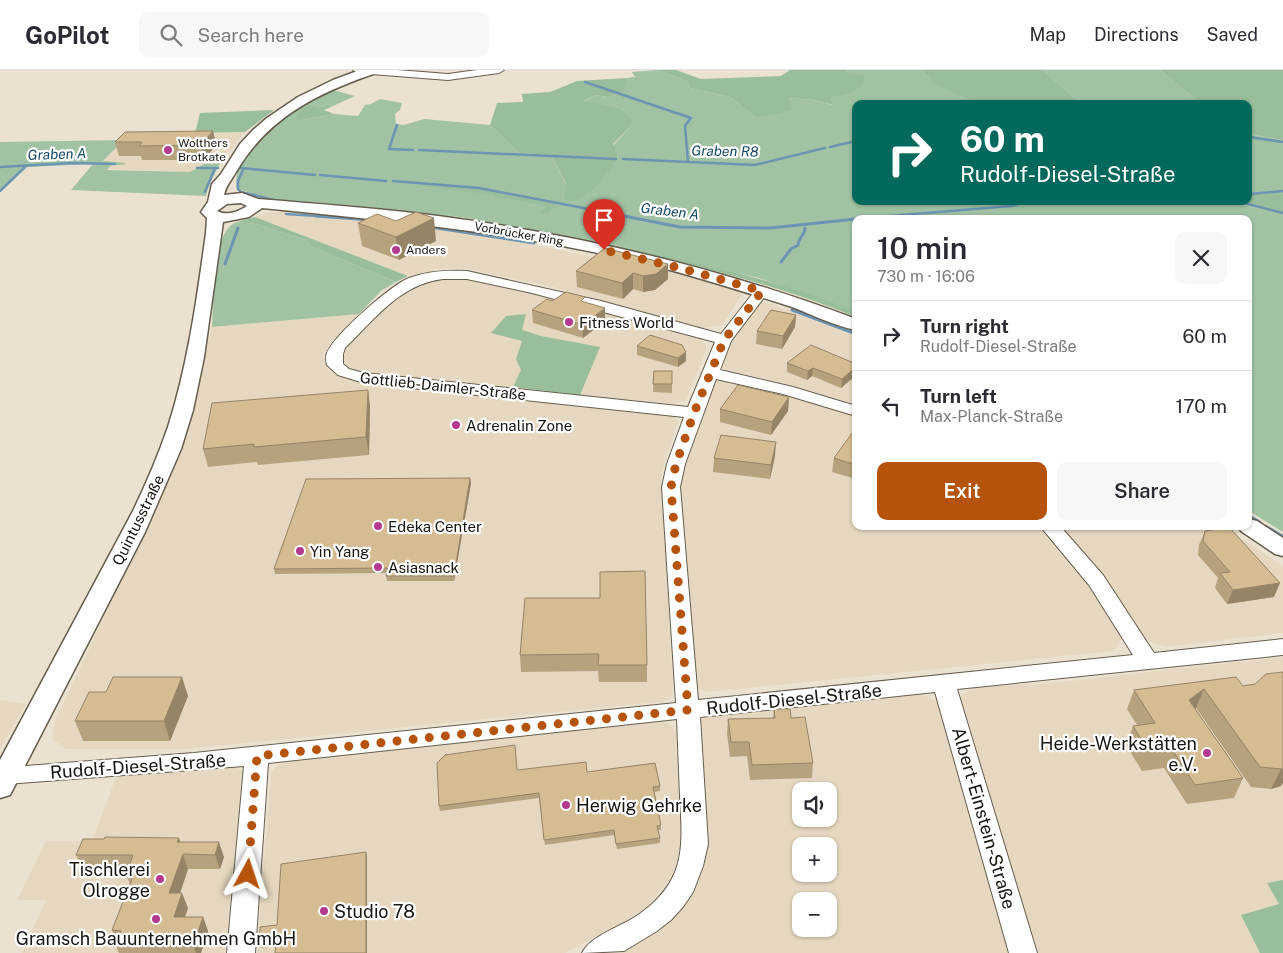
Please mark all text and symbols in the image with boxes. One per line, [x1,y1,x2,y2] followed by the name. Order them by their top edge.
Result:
[139,12,489,57] search box
[25,21,109,49] text: GoPilot
[157,21,185,49] icon: search
[197,24,304,46] text: Search here
[1029,24,1066,45] text: Map
[1094,24,1179,45] text: Directions
[1207,24,1258,45] text: Saved
[960,119,1045,160] text: 60 m
[877,120,942,185] icon: right
[178,136,228,164] place label: Wolthers Brotkate
[691,142,759,160] water label: Graben R8
[162,144,174,156] marker: Wolthers Brotkate
[27,145,87,163] water label: Graben A
[960,161,1175,187] text: Rudolf-Diesel-Straße
[583,199,625,250] pin
[640,199,700,223] water label: Graben A
[590,206,618,234] icon: arrive
[473,219,565,249] street label: Vorbrücker Ring
[877,230,967,266] text: 10 min
[1175,232,1227,284] button: close
[406,243,446,257] place label: Anders
[390,244,402,256] marker: Anders
[877,267,975,286] text: 730 m · 16:06
[579,314,674,331] place label: Fitness World
[920,315,1009,337] text: Turn right
[563,316,575,328] marker: Fitness World
[877,322,905,350] icon: right
[1183,325,1227,347] text: 60 m
[920,337,1077,356] text: Rudolf-Diesel-Straße
[359,369,527,403] street label: Gottlieb-Daimler-Straße
[920,385,997,407] text: Turn left
[877,392,905,420] icon: left
[1176,395,1227,417] text: 170 m
[920,407,1063,426] text: Max-Planck-Straße
[466,417,572,434] place label: Adrenalin Zone
[450,419,462,431] marker: Adrenalin Zone
[877,462,1047,520] button: Exit
[1057,462,1227,520] button: Share
[109,472,167,568] street label: Quintusstraße
[388,518,482,535] place label: Edeka Center
[372,520,384,532] marker: Edeka Center
[310,543,369,560] place label: Yin Yang
[294,545,306,557] marker: Yin Yang
[388,559,459,576] place label: Asiasnack
[372,561,384,573] marker: Asiasnack
[705,679,883,719] street label: Rudolf-Diesel-Straße
[948,725,1020,911] street label: Albert-Einstein-Straße
[1040,733,1197,775] place label: Heide-Werkstätten e.V.
[1201,747,1213,759] marker: Heide-Werkstätten e.V.
[49,749,227,783] street label: Rudolf-Diesel-Straße
[792,782,837,937] map controls
[792,782,837,827] button: sound
[576,795,702,816] place label: Herwig Gehrke
[560,799,572,811] marker: Herwig Gehrke
[792,837,837,882] button: +
[221,847,273,899] position arrow
[69,859,150,901] place label: Tischlerei Olrogge
[154,873,166,885] marker: Tischlerei Olrogge
[792,892,837,937] button: −
[334,901,415,922] place label: Studio 78
[318,905,330,917] marker: Studio 78
[150,913,162,925] marker: Gramsch Bauunternehmen GmbH
[16,928,296,949] place label: Gramsch Bauunternehmen GmbH

